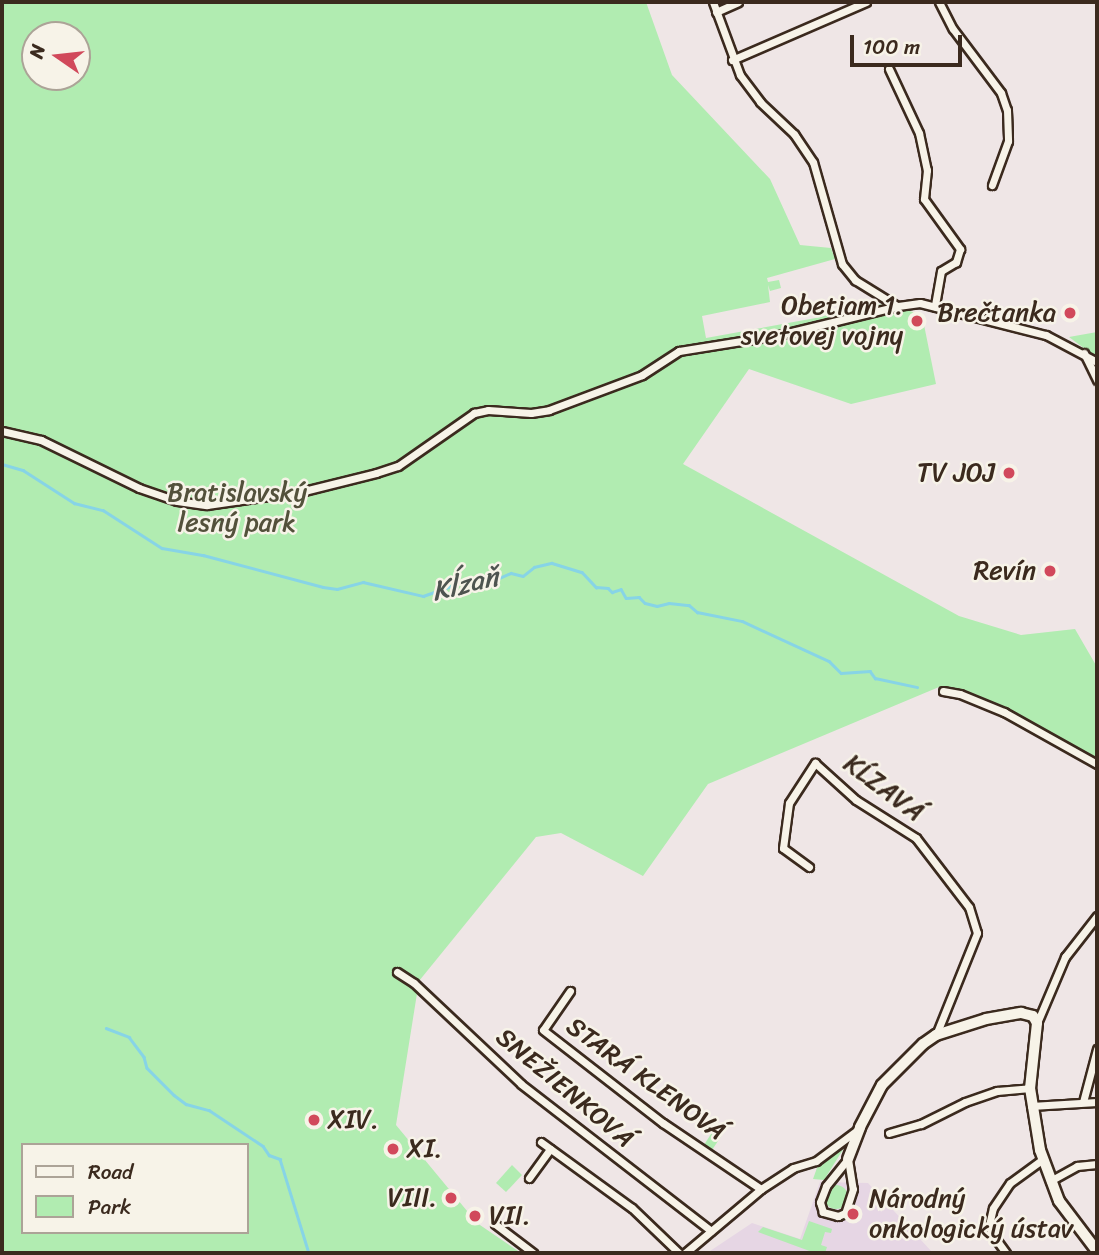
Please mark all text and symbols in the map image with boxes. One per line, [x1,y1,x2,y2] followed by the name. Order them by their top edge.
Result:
[21,21,91,91] north arrow
[854,21,966,65] scale bar
[863,28,920,66] text: 100 m
[19,41,55,62] text: N
[741,290,903,352] place label: Obetiam 1. svetovej vojny
[937,297,1056,329] place label: Brečtanka
[1062,305,1078,321] marker: Brečtanka
[909,313,925,329] marker: Obetiam 1. svetovej vojny
[917,457,995,489] place label: TV JOJ
[1001,465,1017,481] marker: TV JOJ
[167,477,307,538] park label: Bratislavský lesný park
[974,555,1036,587] place label: Revín
[428,560,502,608] water label: Kĺzaň
[1042,563,1058,579] marker: Revín
[838,748,930,828] street label: KĹZAVÁ
[560,1011,732,1147] street label: STARÁ KLENOVÁ
[490,1021,640,1155] street label: SNEŽIENKOVÁ
[328,1104,379,1136] place label: XIV.
[306,1112,322,1128] marker: XIV.
[407,1133,442,1165] place label: XI.
[385,1141,401,1157] marker: XI.
[21,1143,248,1234] legend
[88,1153,133,1191] text: Road
[387,1182,437,1214] place label: VIII.
[869,1183,1073,1244] place label: Národný onkologický ústav
[88,1188,131,1226] text: Park
[443,1190,459,1206] marker: VIII.
[489,1200,531,1232] place label: VII.
[843,1204,863,1224] marker: Národný onkologický ústav
[467,1208,483,1224] marker: VII.

